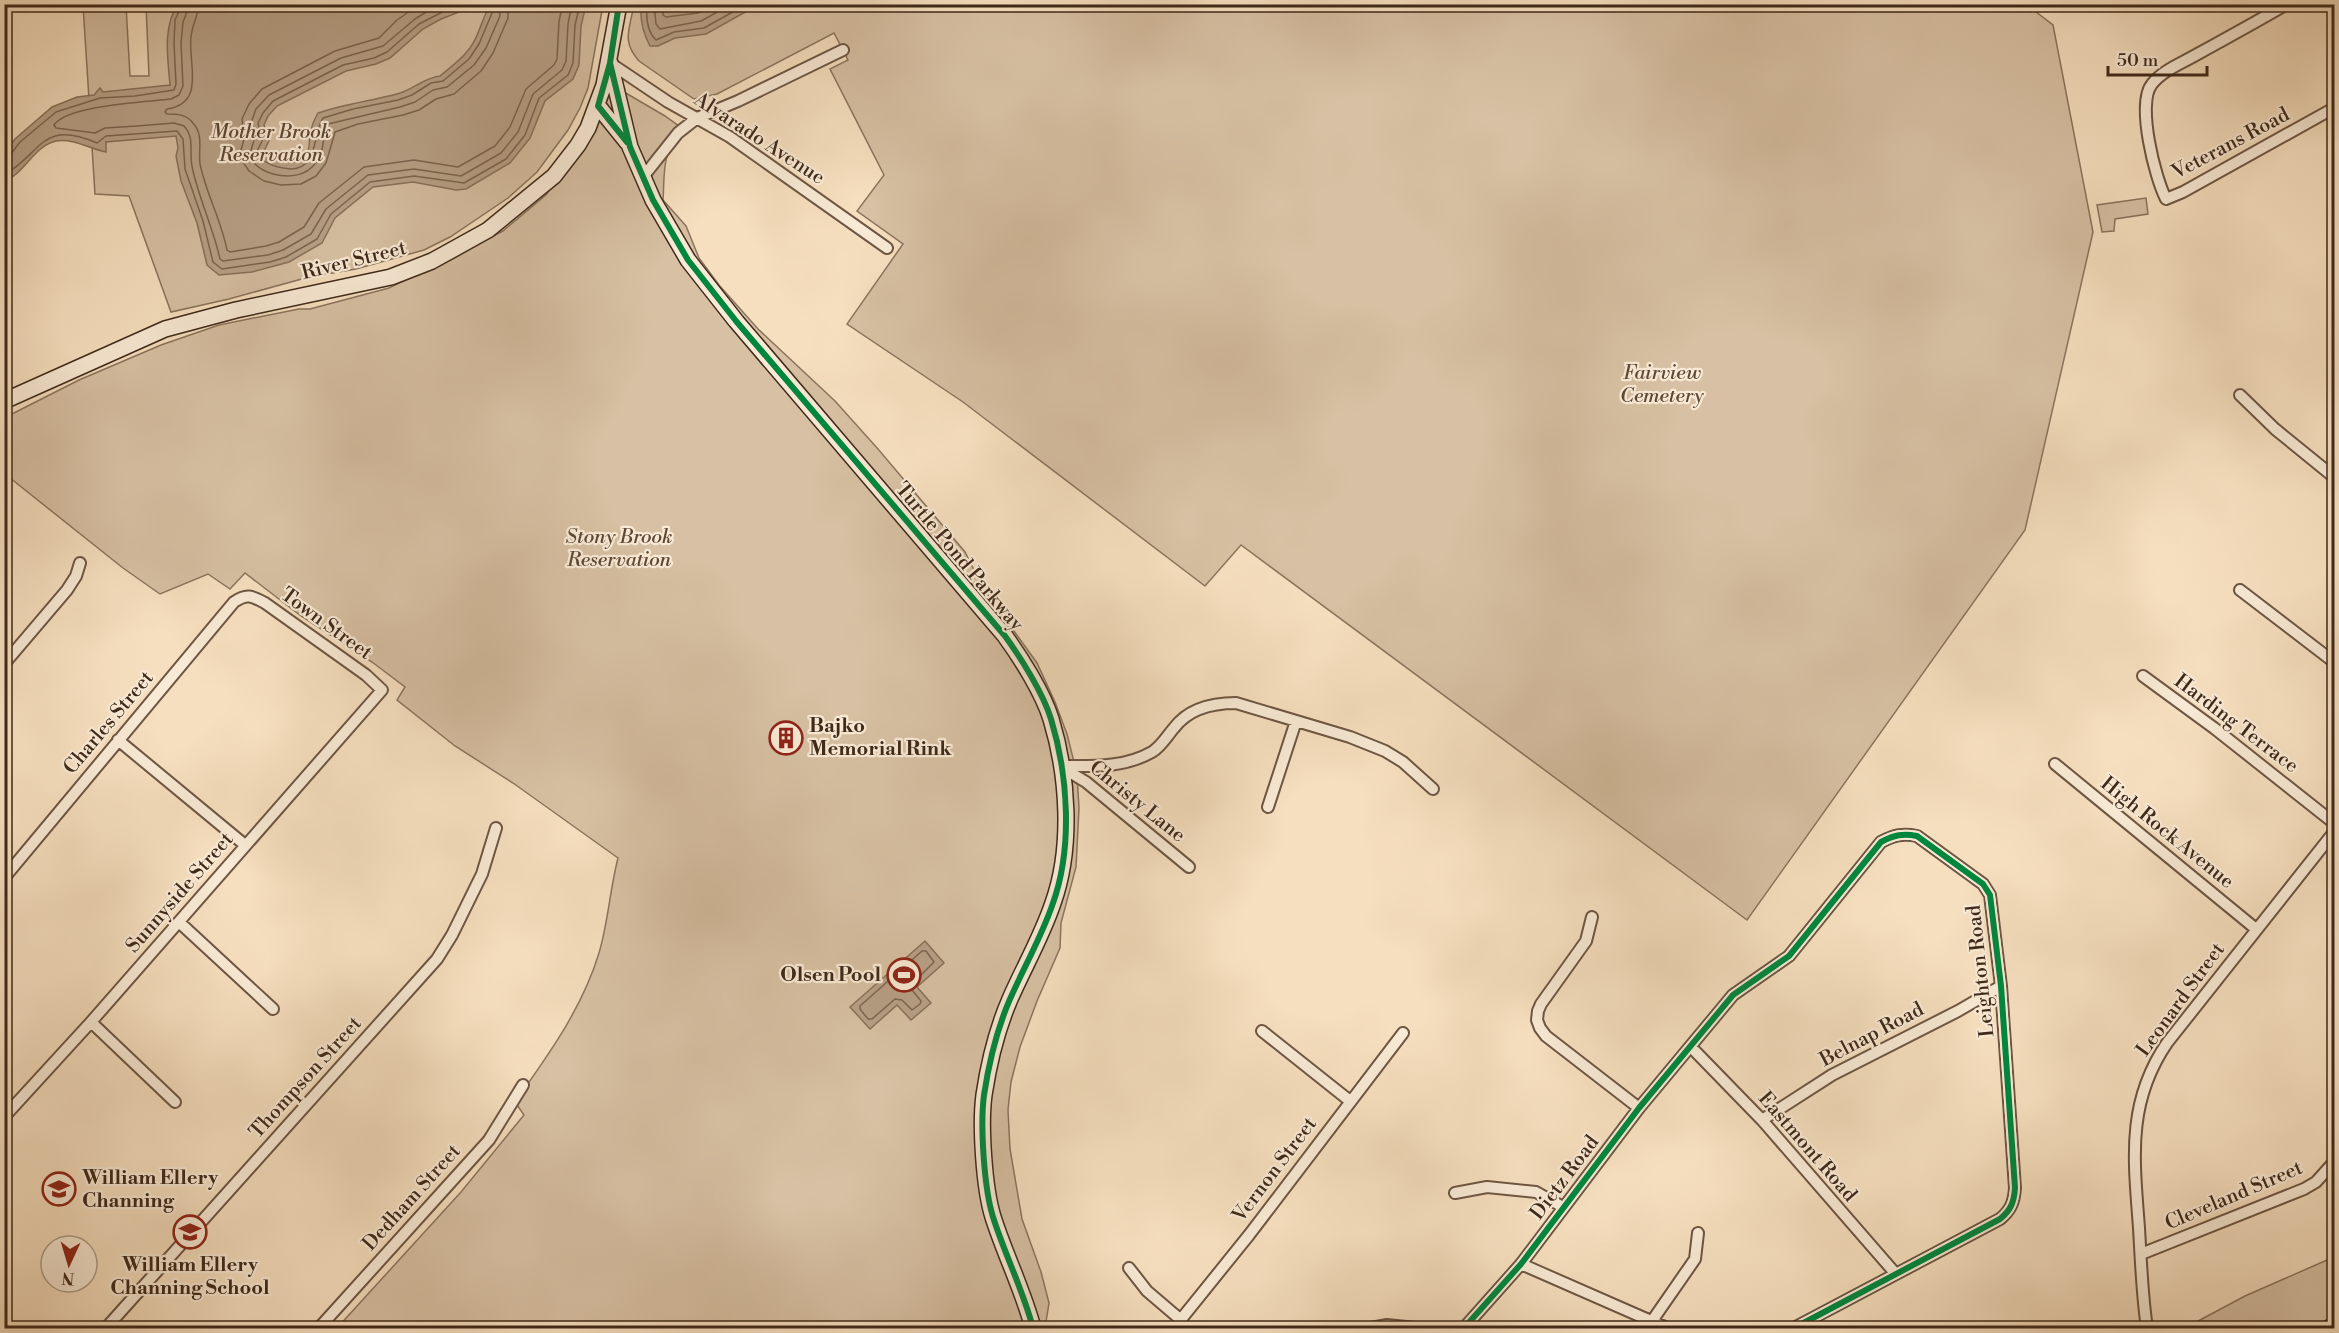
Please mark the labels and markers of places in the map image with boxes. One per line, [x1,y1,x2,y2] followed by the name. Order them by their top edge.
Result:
[809,714,952,762] place label: Bajko Memorial Rink
[768,720,804,756] building icon: Bajko Memorial Rink
[886,957,922,993] sports icon: Olsen Pool
[780,963,881,988] place label: Olsen Pool
[81,1166,219,1214] place label: William Ellery Channing
[41,1171,77,1207] school or university icon: William Ellery Channing
[172,1214,208,1250] school or university icon: William Ellery Channing School
[110,1253,270,1301] place label: William Ellery Channing School

